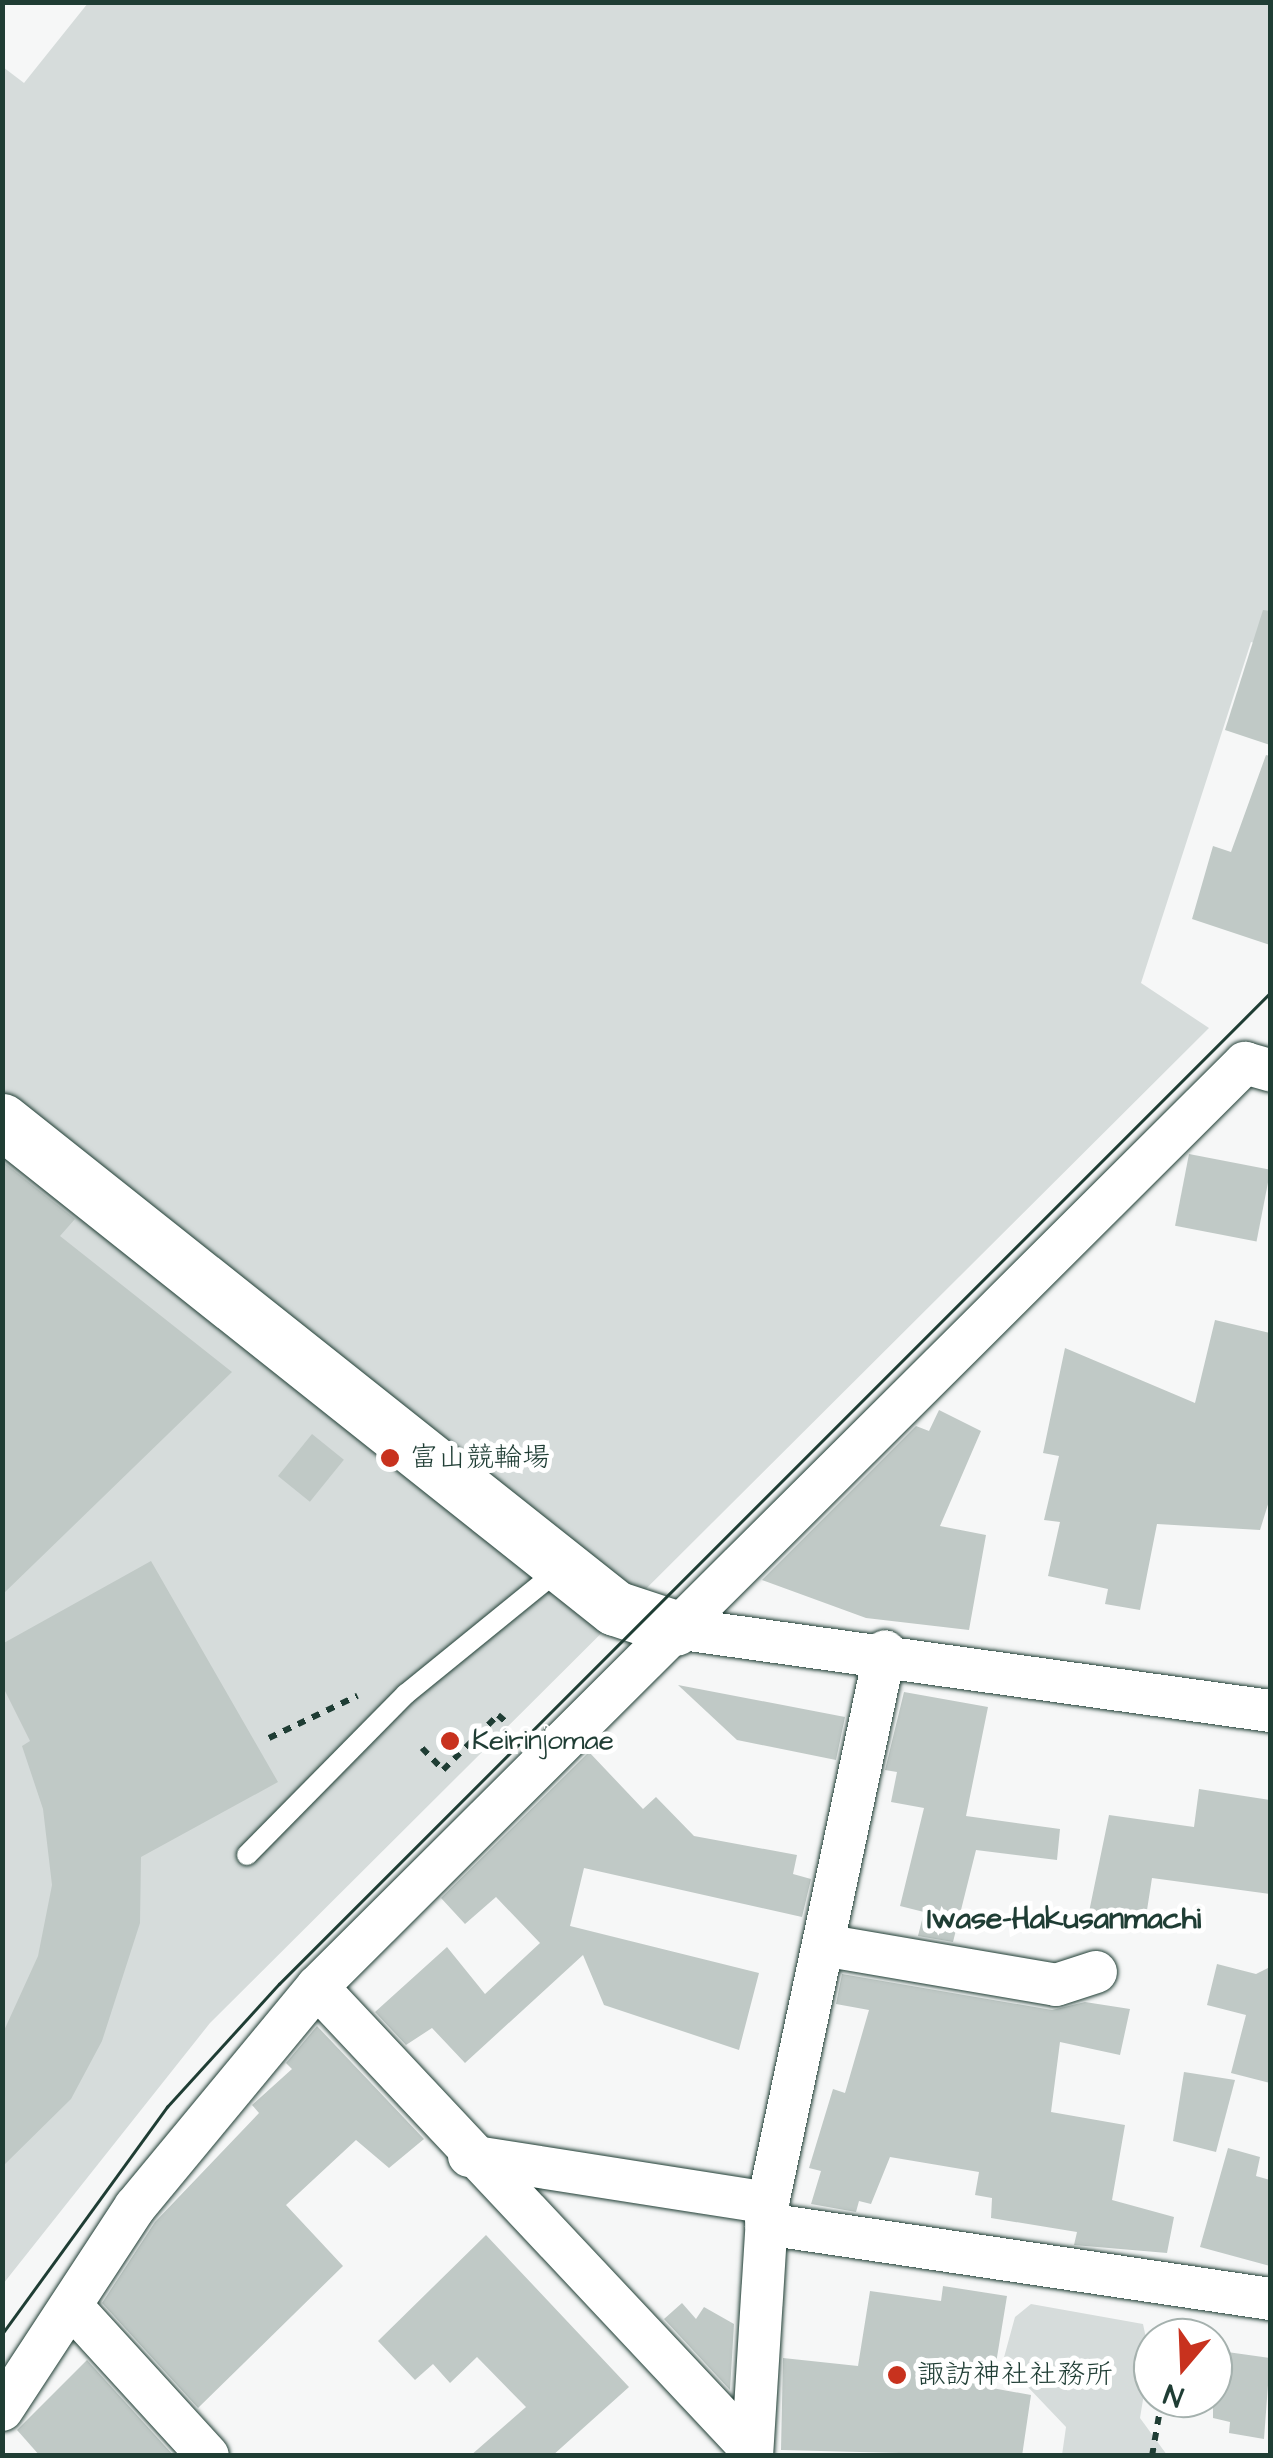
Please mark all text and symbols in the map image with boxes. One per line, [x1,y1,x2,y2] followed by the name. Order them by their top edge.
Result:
[410,1441,550,1475] place label: 富山競輪場
[379,1447,401,1469] marker: 富山競輪場
[472,1724,614,1758] place label: Keirinjomae
[437,1728,463,1754] marker: Keirinjomae
[927,1901,1201,1937] district label: Iwase-Hakusanmachi
[1133,2318,1233,2418] north arrow
[917,2358,1113,2392] place label: 諏訪神社社務所
[886,2364,908,2386] marker: 諏訪神社社務所
[1159,2374,1188,2416] text: N

